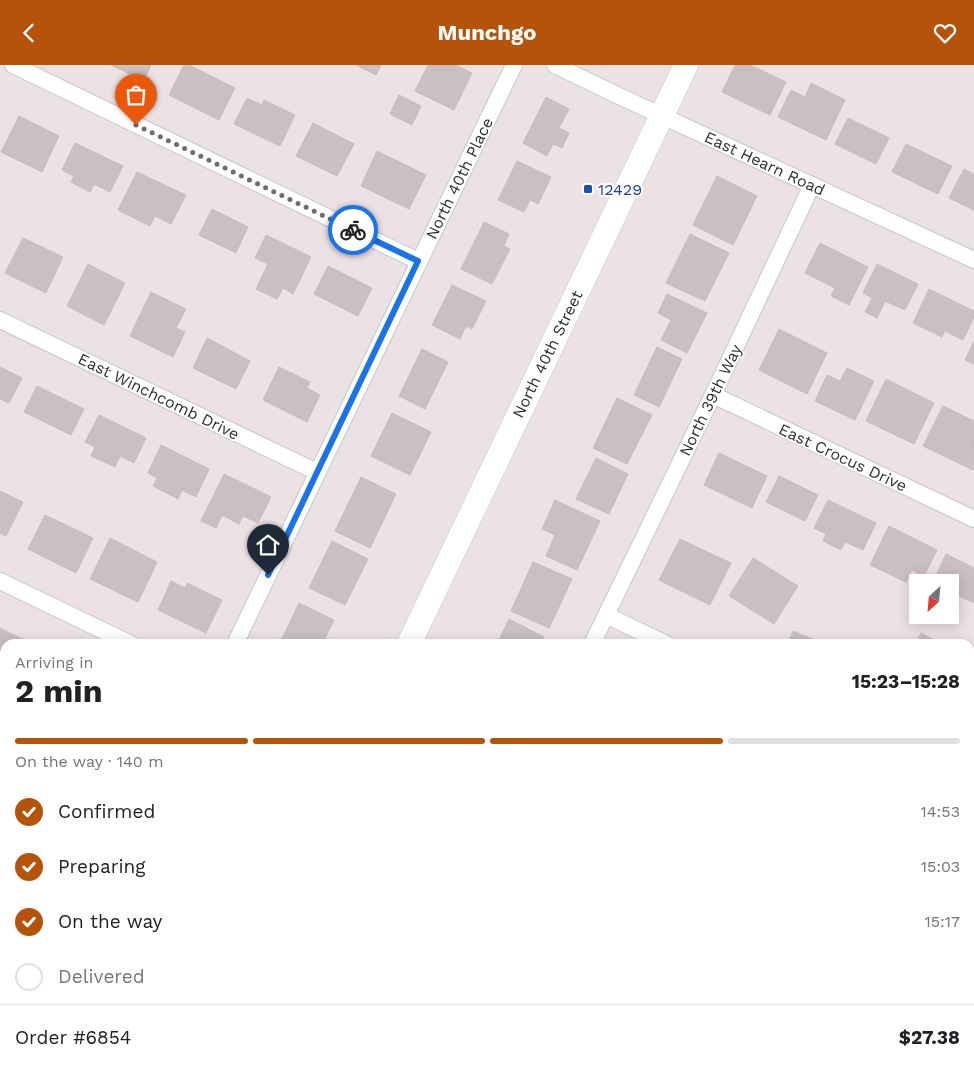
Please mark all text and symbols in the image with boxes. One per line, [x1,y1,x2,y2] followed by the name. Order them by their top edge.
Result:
[15,19,43,47] icon: back
[931,19,959,47] icon: heart
[438,20,536,45] text: Munchgo
[115,74,157,125] pin
[122,81,150,109] icon: bag
[422,114,497,242] street label: North 40th Place
[702,127,828,200] street label: East Hearn Road
[598,180,642,199] place label: 12429
[582,183,594,195] marker: 12429
[328,205,378,255] courier
[339,216,367,244] icon: bike
[508,287,587,421] street label: North 40th Street
[675,341,746,459] street label: North 39th Way
[75,349,242,444] street label: East Winchcomb Drive
[776,419,910,495] street label: East Crocus Drive
[247,524,289,575] pin
[254,531,282,559] icon: home
[909,574,959,624] north arrow
[909,574,959,624] map controls
[15,653,93,672] text: Arriving in
[852,670,960,693] text: 15:23–15:28
[15,672,103,710] text: 2 min
[15,752,163,771] text: On the way · 140 m
[15,798,43,826] icon: check
[58,800,155,823] text: Confirmed
[921,802,960,821] text: 14:53
[15,853,43,881] icon: check
[58,855,145,878] text: Preparing
[921,857,960,876] text: 15:03
[15,908,43,936] icon: check
[58,910,162,933] text: On the way
[924,912,960,931] text: 15:17
[58,965,145,988] text: Delivered
[15,1026,131,1049] text: Order #6854
[899,1026,960,1049] text: $27.38

